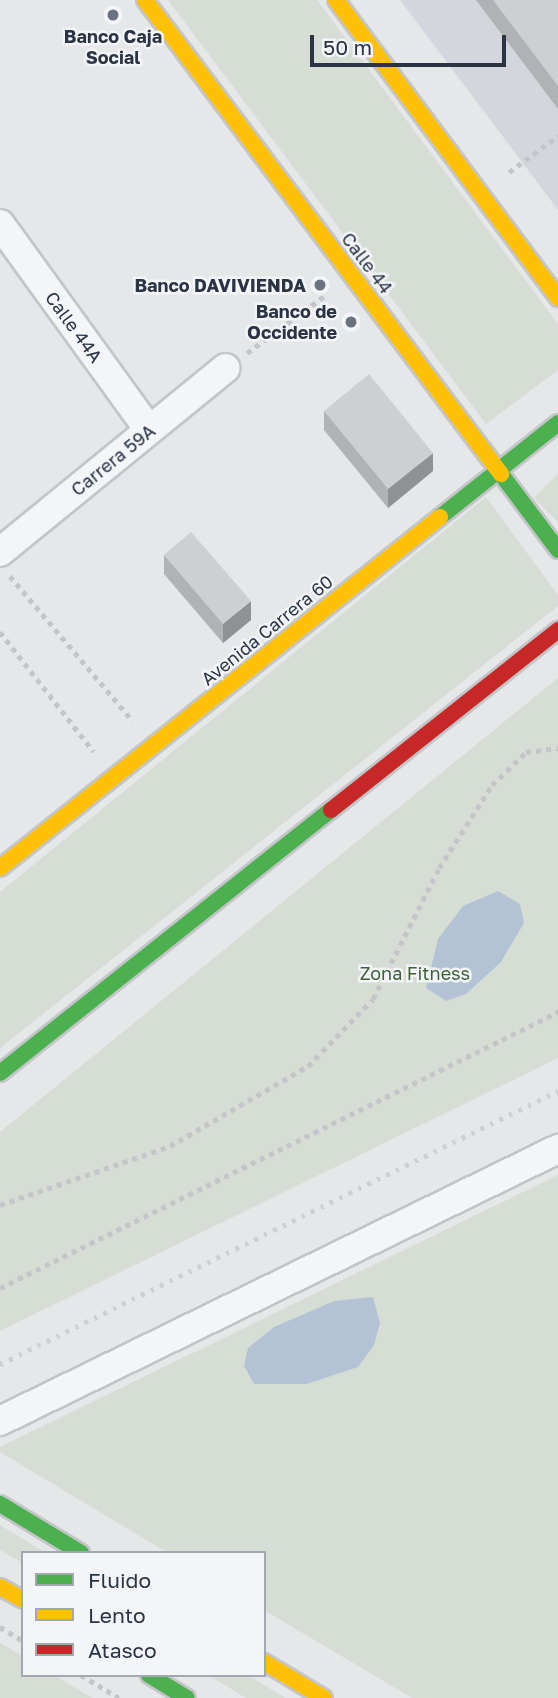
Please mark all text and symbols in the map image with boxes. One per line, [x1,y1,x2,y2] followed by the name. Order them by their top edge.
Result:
[105,7,121,23] marker: Banco Caja Social
[313,21,509,65] scale bar
[64,26,162,68] place label: Banco Caja Social
[323,34,372,60] text: 50 m
[337,228,397,298] street label: Calle 44
[134,274,306,296] place label: Banco DAVIVIENDA
[312,277,328,293] marker: Banco DAVIVIENDA
[41,287,107,367] street label: Calle 44A
[247,301,337,344] place label: Banco de Occidente
[343,314,359,330] marker: Banco de Occidente
[67,420,159,500] street label: Carrera 59A
[197,570,337,690] street label: Avenida Carrera 60
[360,962,470,984] park label: Zona Fitness
[21,1551,266,1677] legend
[88,1567,151,1593] text: Fluido
[88,1602,146,1628] text: Lento
[88,1637,157,1663] text: Atasco

